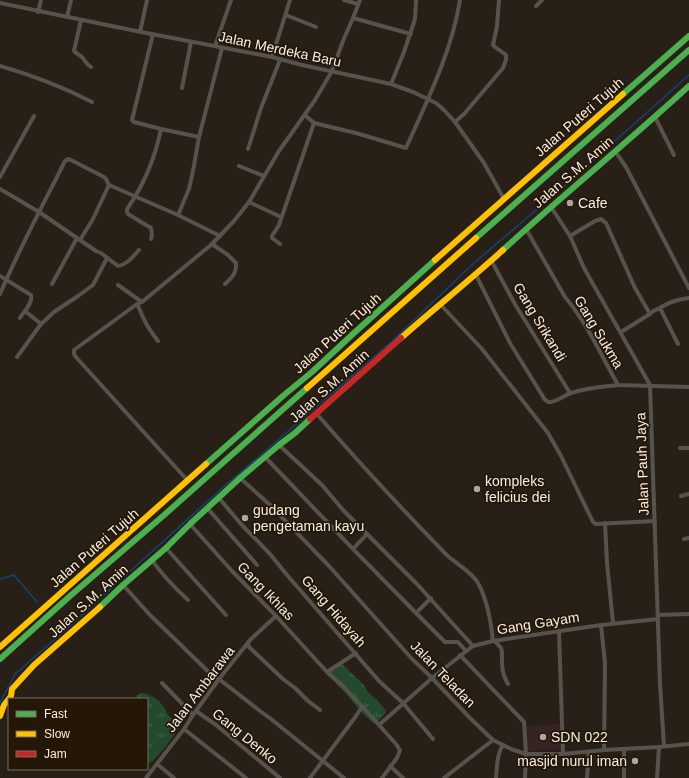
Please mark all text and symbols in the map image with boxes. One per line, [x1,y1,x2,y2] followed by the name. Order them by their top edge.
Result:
[217,28,343,70] street label: Jalan Merdeka Baru
[531,74,627,160] street label: Jalan Puteri Tujuh
[530,133,616,211] street label: Jalan S.M. Amin
[578,195,608,211] place label: Cafe
[565,198,575,208] marker: Cafe
[510,280,570,364] street label: Gang Srikandi
[290,290,384,376] street label: Jalan Puteri Tujuh
[571,293,627,371] street label: Gang Sukma
[286,346,372,426] street label: Jalan S.M. Amin
[632,412,652,516] street label: Jalan Pauh Jaya
[485,473,550,505] place label: kompleks felicius dei
[472,484,482,494] marker: kompleks felicius dei
[253,502,364,534] place label: gudang pengetaman kayu
[46,505,142,591] street label: Jalan Puteri Tujuh
[240,513,250,523] marker: gudang pengetaman kayu
[234,559,298,623] street label: Gang Ikhlas
[45,561,131,641] street label: Jalan S.M. Amin
[299,572,369,650] street label: Gang Hidayah
[496,609,580,637] street label: Gang Gayam
[407,637,479,711] street label: Jalan Teladan
[162,643,238,735] street label: Jalan Ambarawa
[8,698,148,770] legend
[209,705,281,767] street label: Gang Denko
[44,707,68,721] text: Fast
[44,727,70,741] text: Slow
[551,729,608,745] place label: SDN 022
[538,732,548,742] marker: SDN 022
[44,747,67,761] text: Jam
[517,753,627,769] place label: masjid nurul iman
[630,756,640,766] marker: masjid nurul iman

